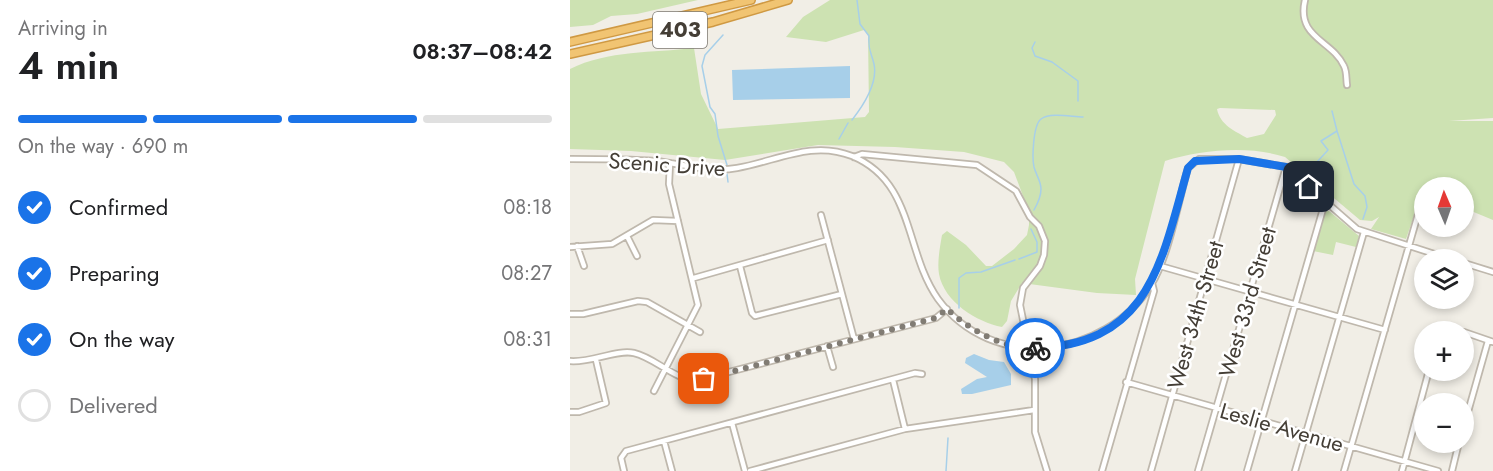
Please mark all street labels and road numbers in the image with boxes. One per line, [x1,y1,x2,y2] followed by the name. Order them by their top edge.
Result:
[653,12,707,48] road number: 403
[607,144,727,184] street label: Scenic Drive
[1210,222,1284,381] street label: West 33rd Street
[1159,236,1232,393] street label: West 34th Street
[1216,394,1348,460] street label: Leslie Avenue

